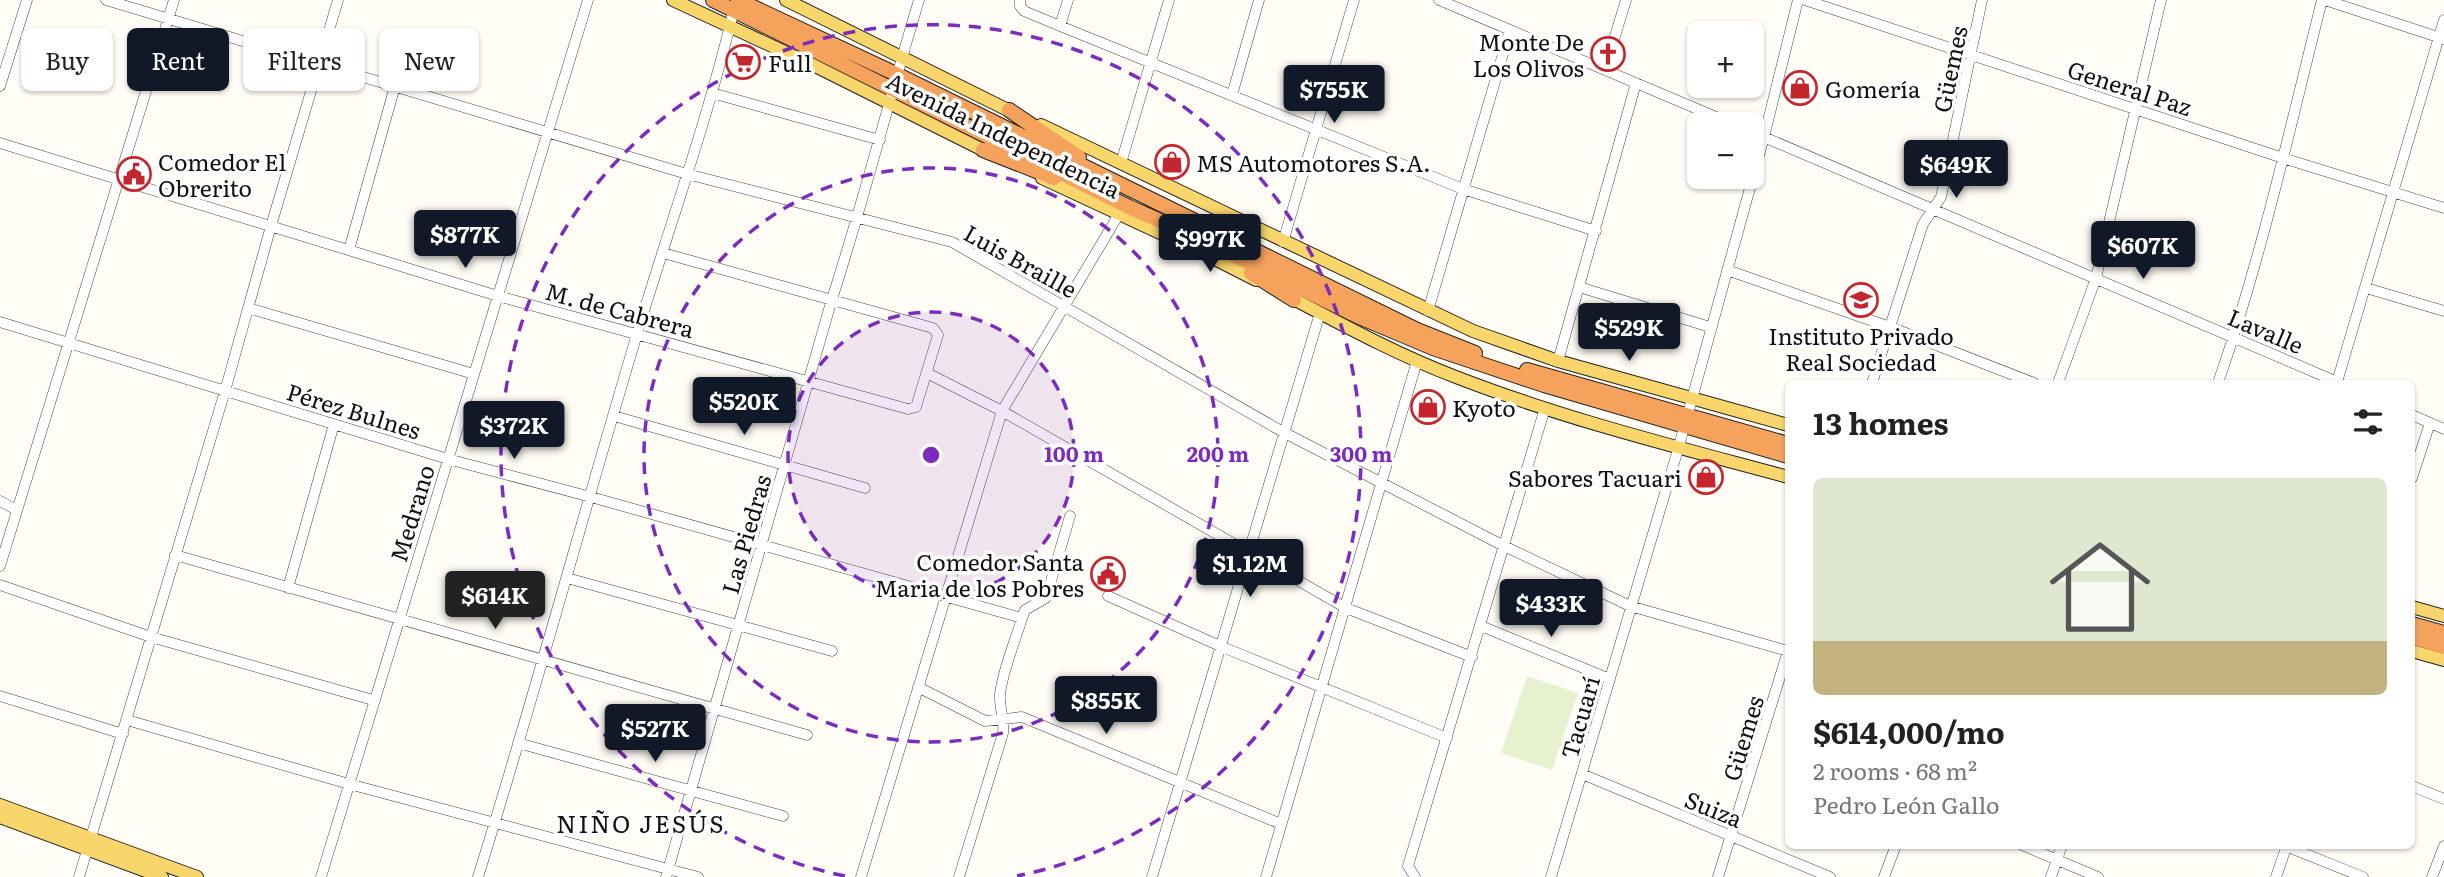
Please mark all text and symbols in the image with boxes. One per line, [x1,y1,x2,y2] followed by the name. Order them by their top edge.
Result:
[1687,21,1764,189] map controls
[1687,21,1764,98] button: +
[1923,23,1975,115] street label: Güemes
[1473,24,1584,84] place label: Monte De Los Olivos
[21,28,113,91] chip: Buy
[127,28,229,91] chip: Rent
[243,28,365,91] chip: Filters
[379,28,479,91] chip: New
[1589,35,1627,73] church icon: Monte De Los Olivos
[724,43,762,81] supermarket icon: Full
[768,45,812,79] place label: Full
[2064,51,2196,123] street label: General Paz
[881,62,1127,206] street label: Avenida Independencia
[1285,66,1383,125] pin: $755K
[1781,69,1819,107] shop icon: Gomería
[1300,71,1368,105] text: $755K
[1825,71,1921,105] place label: Gomería
[1687,112,1764,189] button: −
[1907,140,2005,200] pin: $649K
[1153,143,1191,181] shop icon: MS Automotores S.A.
[158,144,287,204] place label: Comedor El Obrerito
[1196,145,1431,179] place label: MS Automotores S.A.
[1920,146,1992,180] text: $649K
[115,155,153,193] public building icon: Comedor El Obrerito
[416,210,514,270] pin: $877K
[958,215,1084,305] street label: Luis Braille
[1161,215,1259,274] pin: $997K
[430,216,500,250] text: $877K
[1175,220,1245,254] text: $997K
[2094,222,2192,281] pin: $607K
[2107,227,2179,261] text: $607K
[542,273,699,345] street label: M. de Cabrera
[1842,281,1880,319] school or university icon: Instituto Privado Real Sociedad
[2223,299,2309,361] street label: Lavalle
[1580,304,1678,363] pin: $529K
[1594,309,1664,343] text: $529K
[1768,318,1954,378] place label: Instituto Privado Real Sociedad
[283,374,425,446] street label: Pérez Bulnes
[695,378,793,437] pin: $520K
[709,383,779,417] text: $520K
[1409,388,1447,426] shop icon: Kyoto
[1452,390,1516,424] place label: Kyoto
[1813,400,1949,444] text: 13 homes
[465,402,563,461] pin: $372K
[2349,403,2387,441] icon: filters
[479,407,549,441] text: $372K
[1044,437,1104,468] text: 100 m
[1187,437,1249,468] text: 200 m
[1330,437,1392,468] text: 300 m
[919,443,943,467] centre of rings
[1687,458,1725,496] shop icon: Sabores Tacuari
[380,460,442,566] street label: Medrano
[1508,460,1682,494] place label: Sabores Tacuari
[712,470,778,598] street label: Las Piedras
[2037,524,2163,650] icon: home
[1193,540,1307,599] pin: $1.12M
[875,544,1085,604] place label: Comedor Santa Maria de los Pobres
[1212,545,1288,579] text: $1.12M
[1089,555,1127,593] public building icon: Comedor Santa Maria de los Pobres
[446,572,544,631] pin: $614K
[461,577,529,611] text: $614K
[1502,580,1600,639] pin: $433K
[1516,585,1586,619] text: $433K
[1551,671,1607,762] street label: Tacuarí
[1057,676,1155,736] pin: $855K
[1071,682,1141,716] text: $855K
[1713,691,1771,785] street label: Güemes
[606,704,704,764] pin: $527K
[1813,709,2005,753] text: $614,000/mo
[621,710,689,744] text: $527K
[1813,753,1977,787] text: 2 rooms · 68 m²
[1680,781,1748,835] street label: Suiza
[1813,787,1999,821] text: Pedro León Gallo
[556,805,726,840] district label: NIÑO JESÚS

